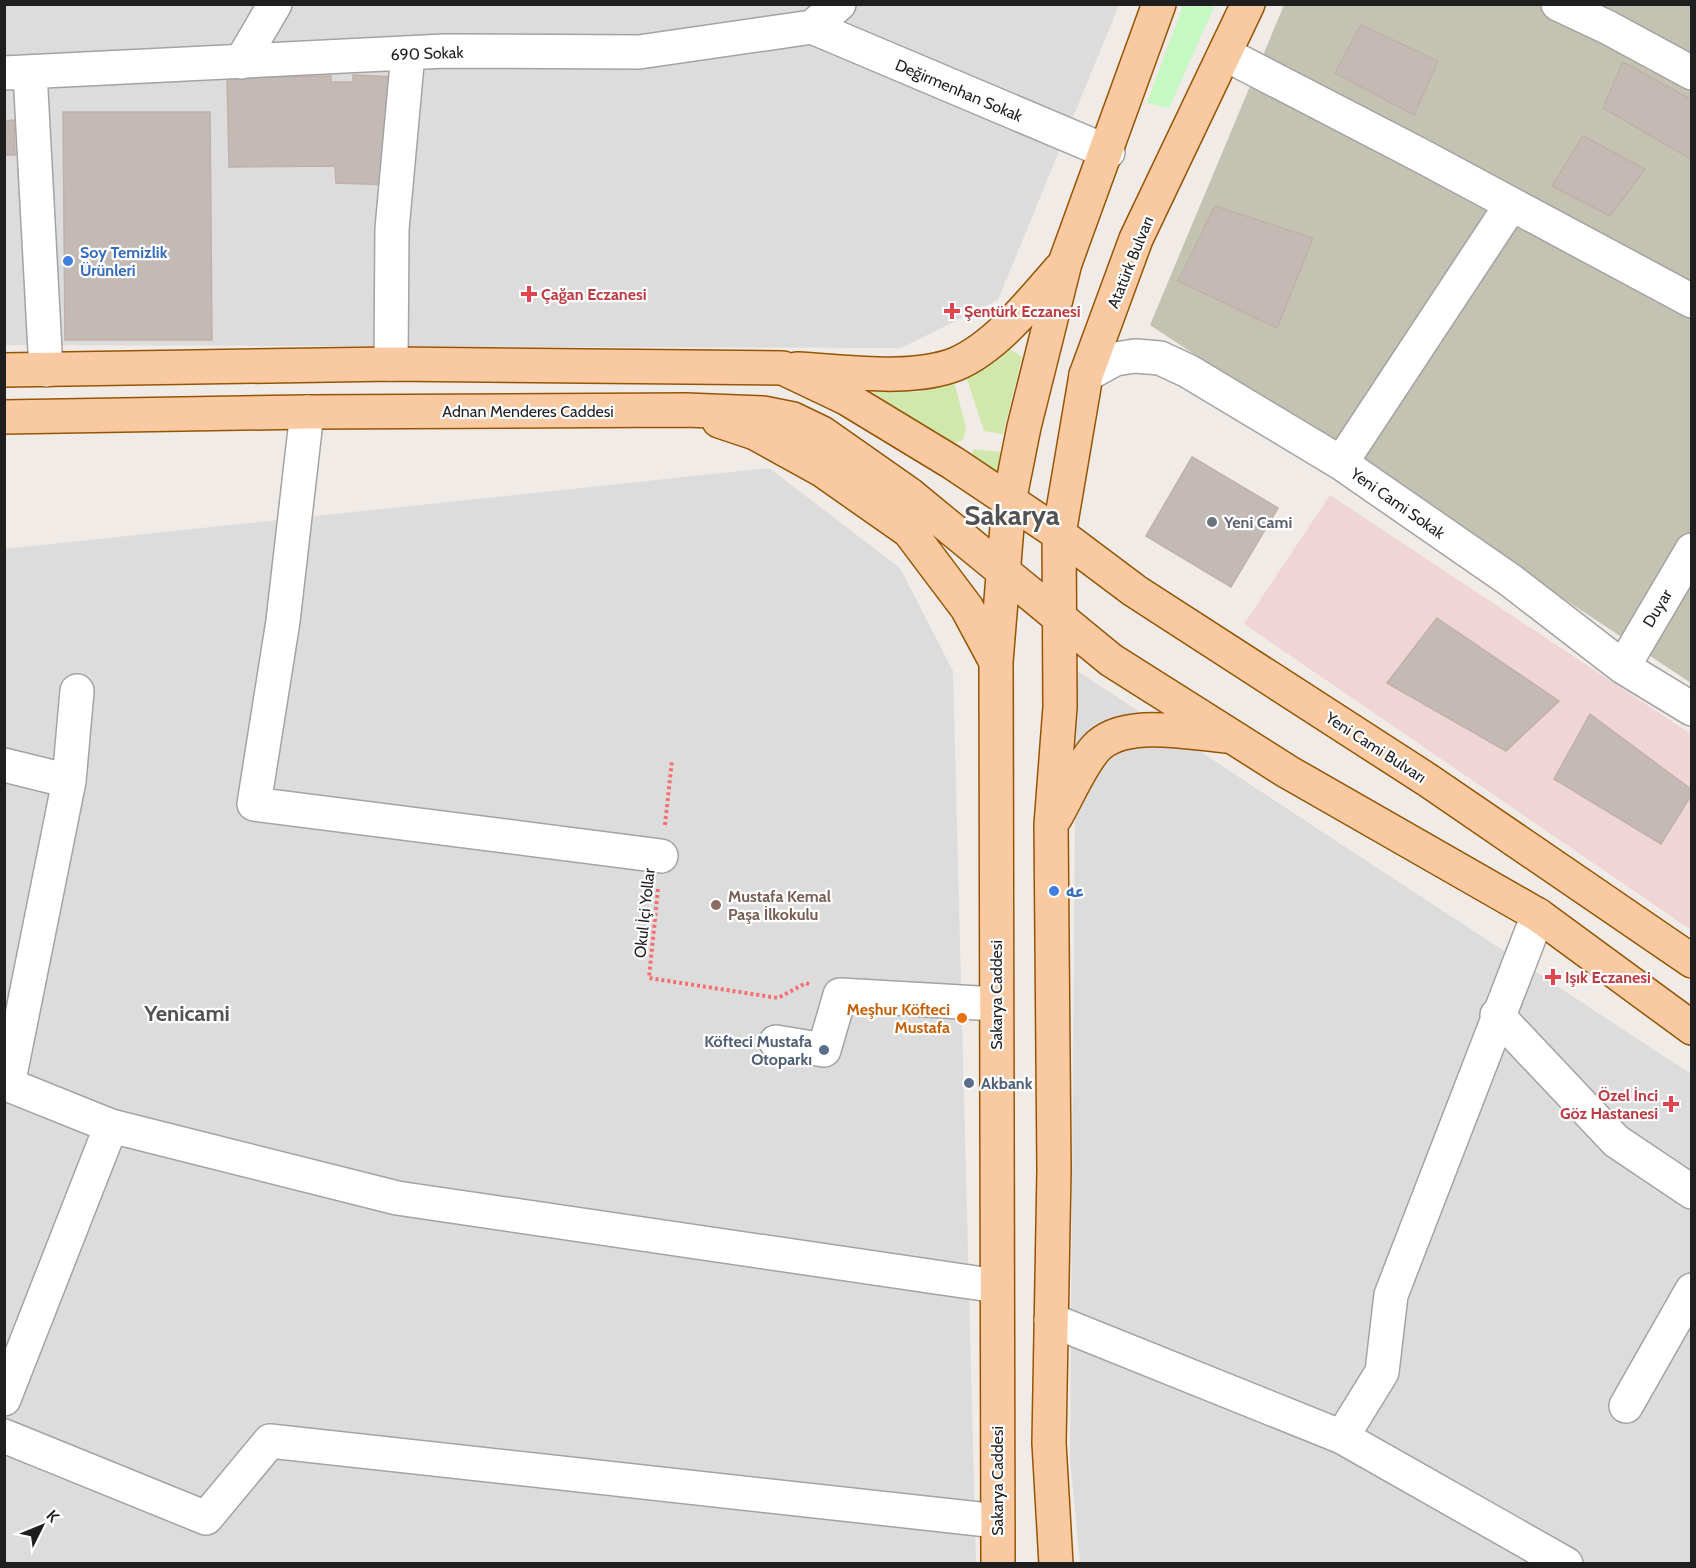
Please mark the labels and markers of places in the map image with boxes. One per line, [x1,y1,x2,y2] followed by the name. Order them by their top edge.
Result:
[80,243,168,280] place label: Soy Temizlik Ürünleri
[61,254,75,268] marker: Soy Temizlik Ürünleri
[541,285,647,304] place label: Çağan Eczanesi
[522,287,536,301] marker: Çağan Eczanesi
[964,302,1081,321] place label: Şentürk Eczanesi
[945,304,959,318] marker: Şentürk Eczanesi
[1223,513,1292,532] place label: Yeni Cami
[1205,515,1219,529] marker: Yeni Cami
[1066,882,1084,901] place label: عه
[1047,884,1061,898] marker: عه
[728,887,831,924] place label: Mustafa Kemal Paşa İlkokulu
[709,898,723,912] marker: Mustafa Kemal Paşa İlkokulu
[1565,968,1651,987] place label: Işık Eczanesi
[1546,970,1560,984] marker: Işık Eczanesi
[847,1000,950,1037] place label: Meşhur Köfteci Mustafa
[955,1011,969,1025] marker: Meşhur Köfteci Mustafa
[704,1032,812,1069] place label: Köfteci Mustafa Otoparkı
[817,1043,831,1057] marker: Köfteci Mustafa Otoparkı
[981,1074,1033,1093] place label: Akbank
[962,1076,976,1090] marker: Akbank
[1560,1086,1658,1123] place label: Özel İnci Göz Hastanesi
[1662,1095,1680,1113] marker: Özel İnci Göz Hastanesi

